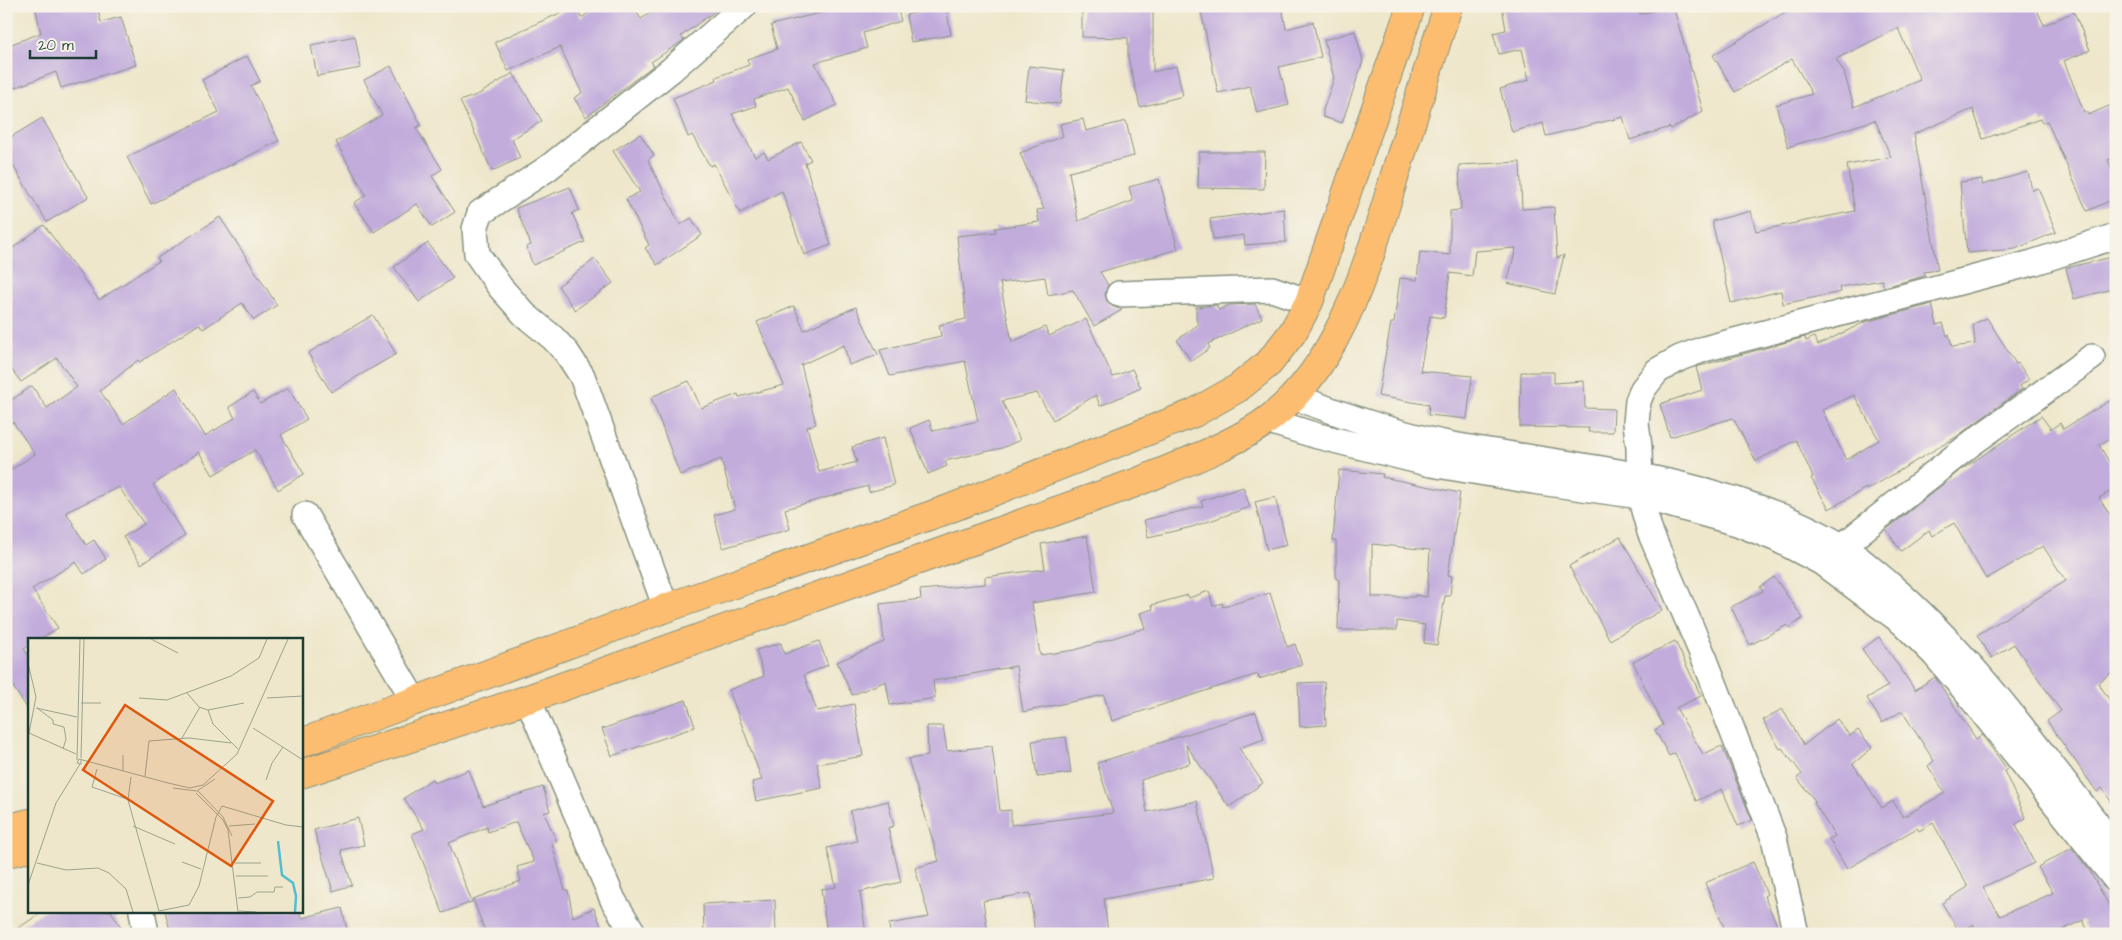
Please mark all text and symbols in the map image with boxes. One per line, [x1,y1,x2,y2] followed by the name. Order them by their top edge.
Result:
[30,28,96,60] scale bar
[38,35,74,56] text: 20 m
[28,638,302,912] inset map

